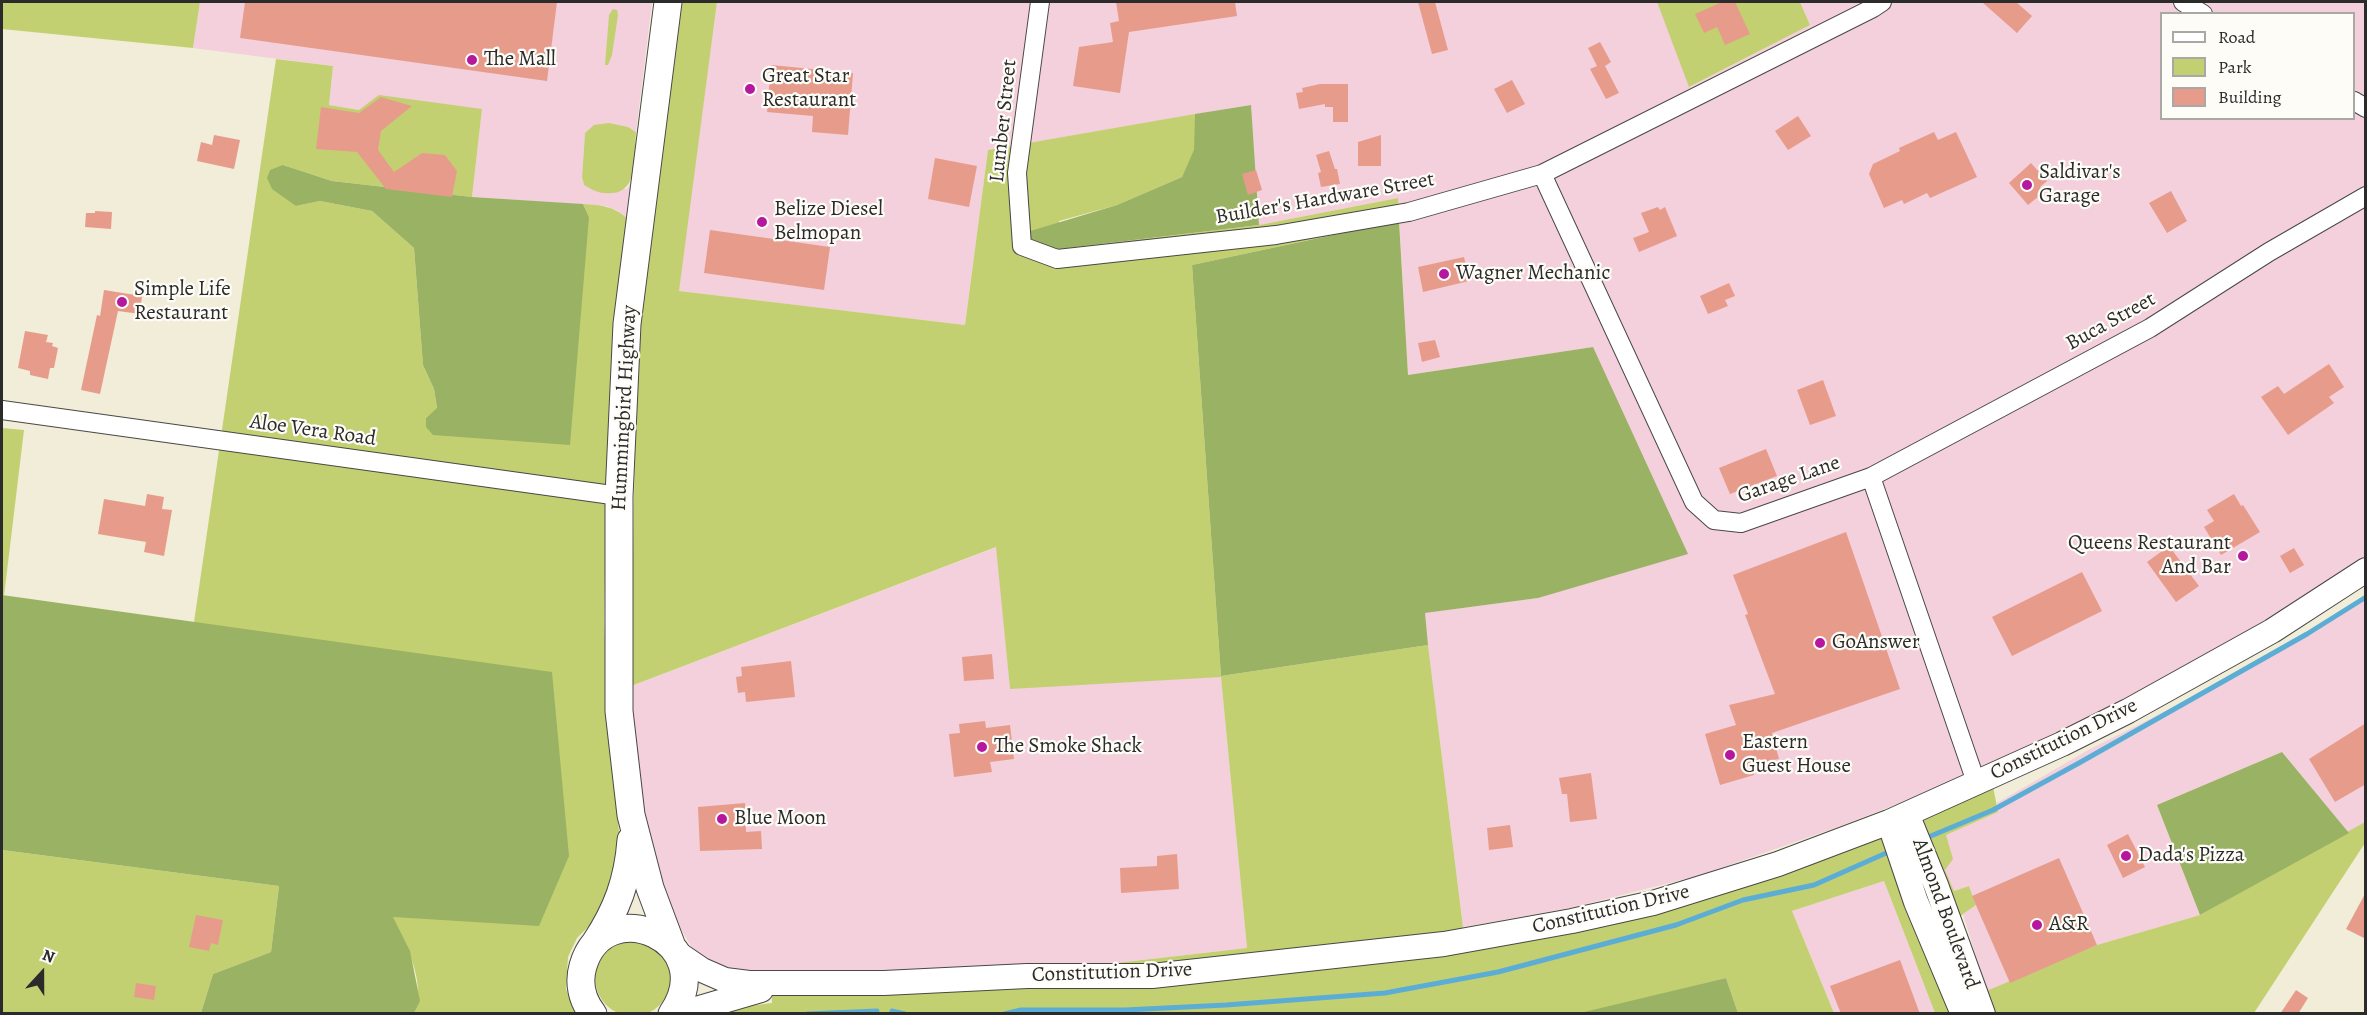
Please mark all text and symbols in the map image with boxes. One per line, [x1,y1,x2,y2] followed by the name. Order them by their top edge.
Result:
[2160,12,2355,120] legend
[2218,25,2255,49] text: Road
[484,47,556,73] place label: The Mall
[465,53,479,67] marker: The Mall
[2218,55,2252,79] text: Park
[985,58,1023,184] street label: Lumber Street
[762,64,856,114] place label: Great Star Restaurant
[743,82,757,96] marker: Great Star Restaurant
[2218,85,2282,109] text: Building
[2039,160,2121,210] place label: Saldivar's Garage
[1214,167,1436,231] street label: Builder's Hardware Street
[2020,178,2034,192] marker: Saldivar's Garage
[774,197,883,247] place label: Belize Diesel Belmopan
[755,215,769,229] marker: Belize Diesel Belmopan
[1456,261,1610,287] place label: Wagner Mechanic
[1437,267,1451,281] marker: Wagner Mechanic
[134,277,231,327] place label: Simple Life Restaurant
[2062,287,2160,357] street label: Buca Street
[115,295,129,309] marker: Simple Life Restaurant
[607,304,643,512] street label: Hummingbird Highway
[248,410,378,452] street label: Aloe Vera Road
[1734,451,1844,509] street label: Garage Lane
[2068,531,2231,581] place label: Queens Restaurant And Bar
[2236,549,2250,563] marker: Queens Restaurant And Bar
[1832,630,1920,656] place label: GoAnswer
[1813,636,1827,650] marker: GoAnswer
[1986,694,2142,786] street label: Constitution Drive
[1742,730,1851,780] place label: Eastern Guest House
[994,734,1142,760] place label: The Smoke Shack
[975,740,989,754] marker: The Smoke Shack
[1723,748,1737,762] marker: Eastern Guest House
[734,806,826,832] place label: Blue Moon
[715,812,729,826] marker: Blue Moon
[1906,835,1984,993] street label: Almond Boulevard
[2138,843,2245,869] place label: Dada's Pizza
[2119,849,2133,863] marker: Dada's Pizza
[1530,880,1692,940] street label: Constitution Drive
[2049,912,2089,938] place label: A&R
[2030,918,2044,932] marker: A&R
[12,943,72,1003] north arrow
[39,944,58,969] text: N
[1031,958,1193,988] street label: Constitution Drive

